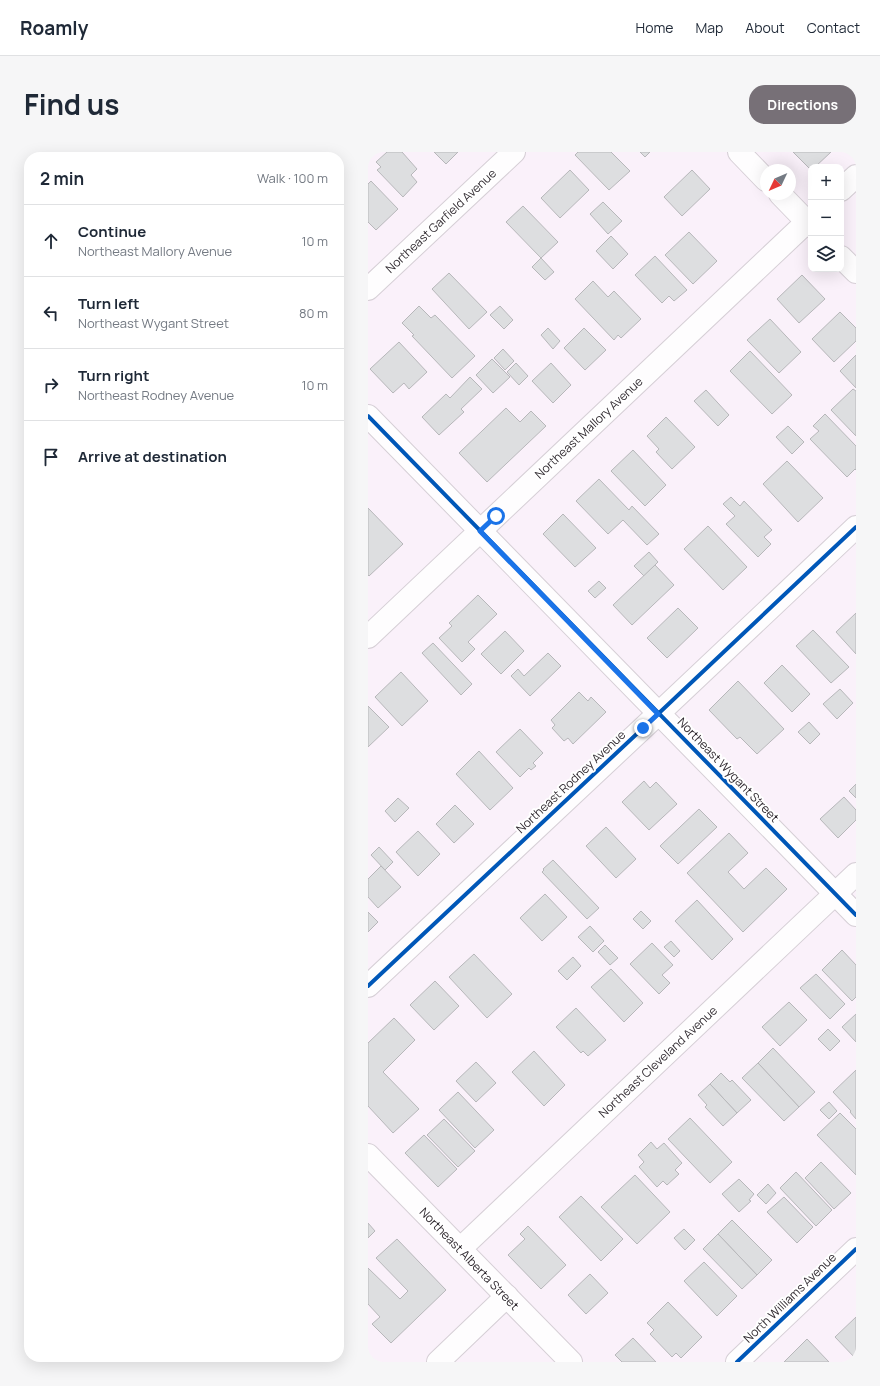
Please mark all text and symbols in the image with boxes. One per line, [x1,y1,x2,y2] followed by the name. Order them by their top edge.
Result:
[20,15,88,41] text: Roamly
[636,18,673,37] text: Home
[695,18,723,37] text: Map
[745,18,785,37] text: About
[807,18,860,37] text: Contact
[24,85,119,123] text: Find us
[749,85,856,124] button: Directions
[760,164,796,200] north arrow
[808,164,844,272] map controls
[808,164,844,200] button: +
[382,165,500,277] street label: Northeast Garfield Avenue
[40,167,84,190] text: 2 min
[257,169,328,187] text: Walk · 100 m
[808,200,844,236] button: −
[78,221,146,242] text: Continue
[40,230,62,252] icon: ahead
[301,232,328,250] text: 10 m
[808,236,844,272] button: layers
[78,242,232,260] text: Northeast Mallory Avenue
[78,293,140,314] text: Turn left
[40,302,62,324] icon: left
[299,304,328,322] text: 80 m
[78,314,229,332] text: Northeast Wygant Street
[78,365,149,386] text: Turn right
[531,373,646,482] street label: Northeast Mallory Avenue
[40,374,62,396] icon: right
[301,376,328,394] text: 10 m
[78,386,234,404] text: Northeast Rodney Avenue
[40,446,62,468] icon: arrive
[78,446,227,467] text: Arrive at destination
[487,507,505,525] route start
[674,714,783,826] street label: Northeast Wygant Street
[634,719,652,737] route end
[512,726,629,837] street label: Northeast Rodney Avenue
[595,1002,721,1121] street label: Northeast Cleveland Avenue
[416,1204,523,1314] street label: Northeast Alberta Street
[740,1249,840,1346] street label: North Williams Avenue

